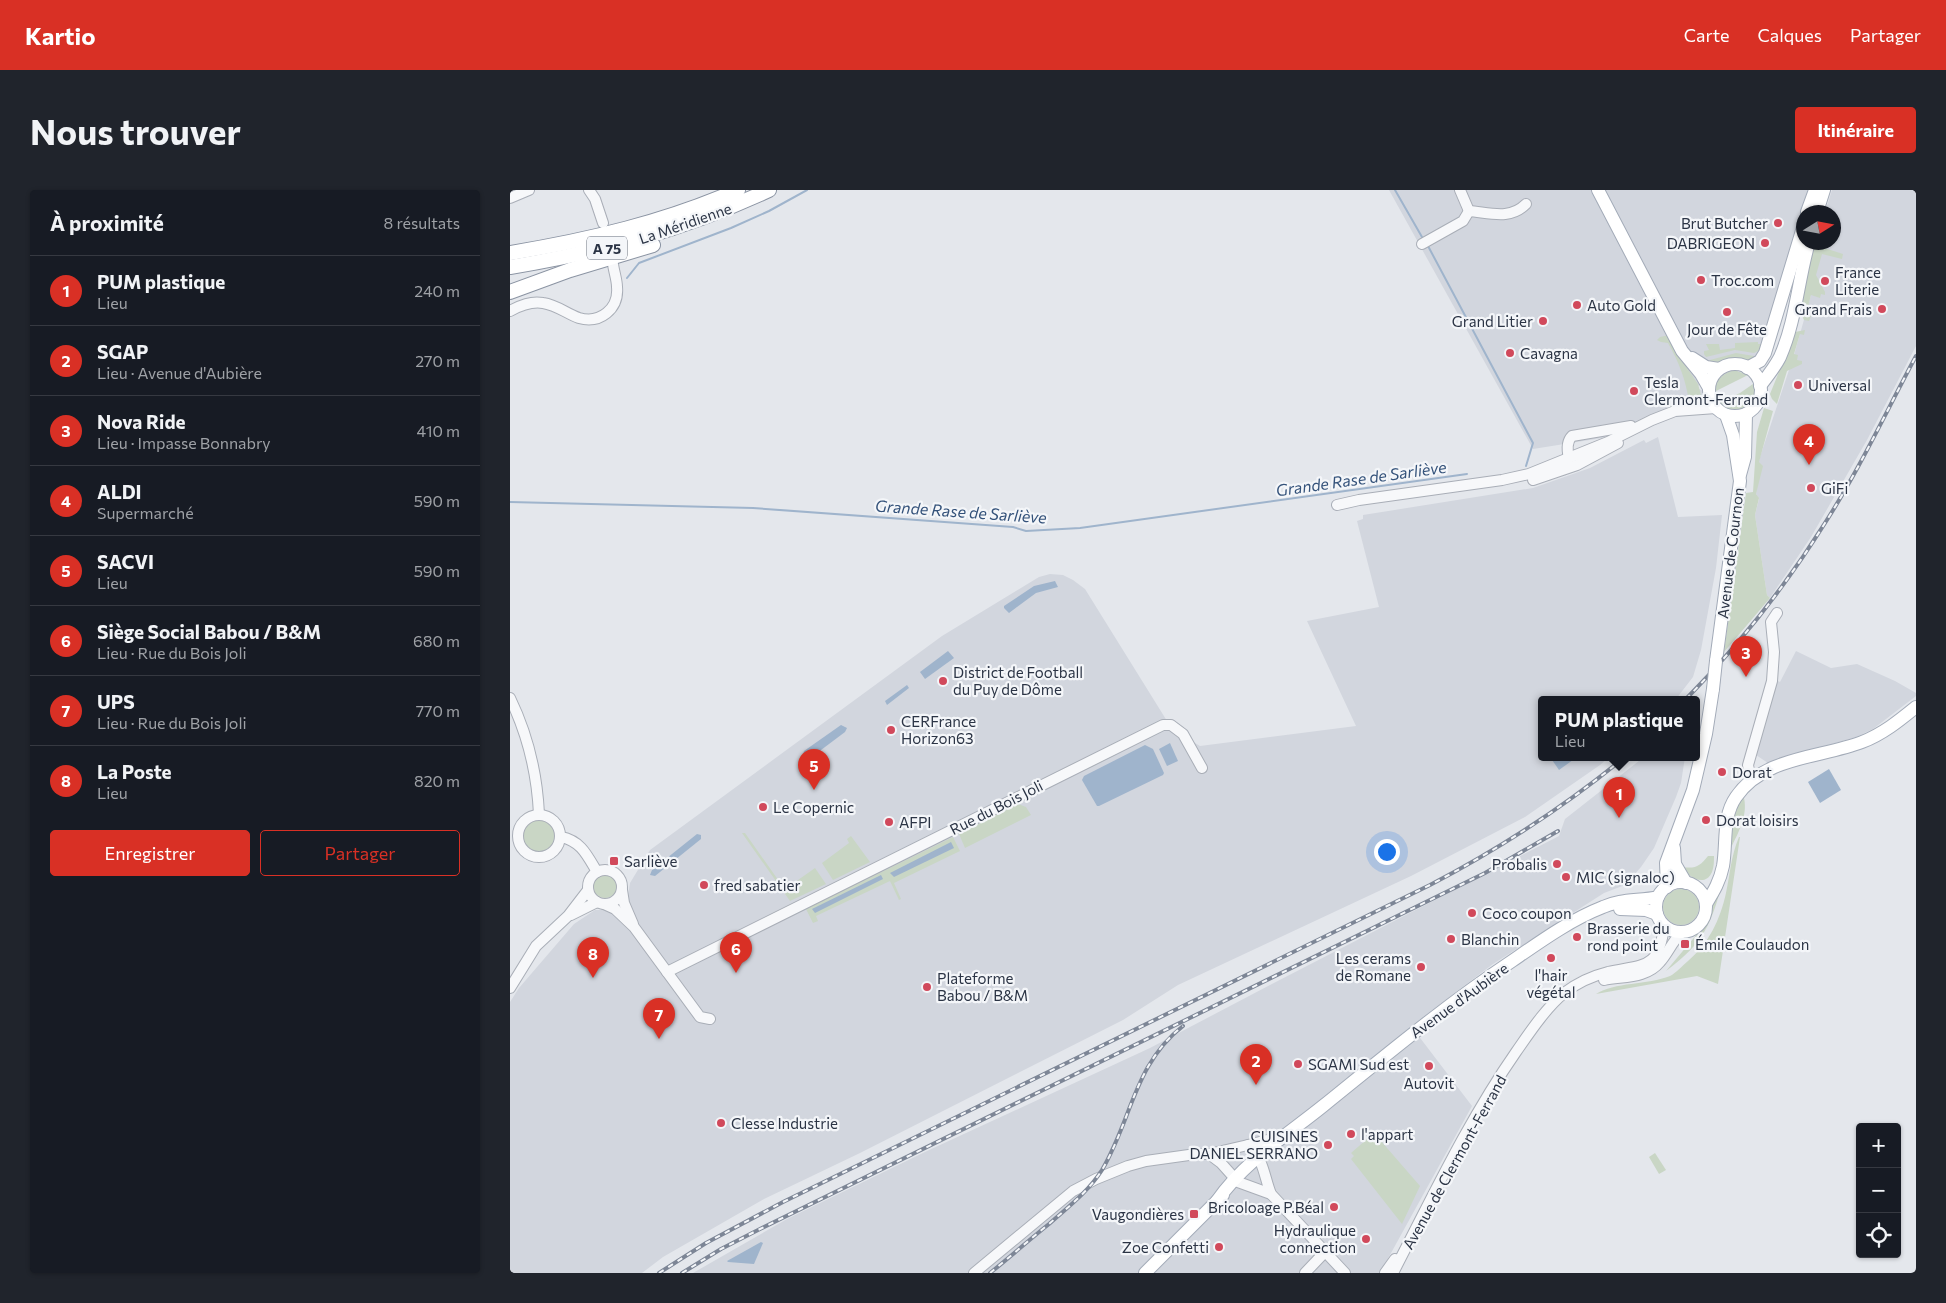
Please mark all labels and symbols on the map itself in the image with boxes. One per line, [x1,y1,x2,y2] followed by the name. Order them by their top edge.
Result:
[636,199,734,247] street label: La Méridienne
[1796,205,1841,250] north arrow
[1681,214,1768,232] place label: Brut Butcher
[1772,217,1784,229] marker: Brut Butcher
[1667,234,1755,252] place label: DABRIGEON
[587,236,627,260] road number: A 75
[1759,237,1771,249] marker: DABRIGEON
[1835,263,1881,298] place label: France Literie
[1711,271,1774,289] place label: Troc.com
[1695,274,1707,286] marker: Troc.com
[1819,275,1831,287] marker: France Literie
[1587,296,1656,314] place label: Auto Gold
[1571,299,1583,311] marker: Auto Gold
[1794,300,1872,318] place label: Grand Frais
[1876,303,1888,315] marker: Grand Frais
[1721,306,1733,318] marker: Jour de Fête
[1452,312,1533,330] place label: Grand Litier
[1537,315,1549,327] marker: Grand Litier
[1687,320,1767,338] place label: Jour de Fête
[1520,344,1578,362] place label: Cavagna
[1504,347,1516,359] marker: Cavagna
[1644,373,1768,408] place label: Tesla Clermont-Ferrand
[1808,376,1871,394] place label: Universal
[1792,379,1804,391] marker: Universal
[1628,385,1640,397] marker: Tesla Clermont-Ferrand
[1793,424,1825,465] pin: 4
[1275,457,1448,499] water label: Grande Rase de Sarliève
[1821,479,1848,497] place label: GiFi
[1805,482,1817,494] marker: GiFi
[1713,486,1747,620] street label: Avenue de Cournon
[875,496,1048,527] water label: Grande Rase de Sarliève
[1730,636,1762,677] pin: 3
[953,663,1083,698] place label: District de Football du Puy de Dôme
[937,675,949,687] marker: District de Football du Puy de Dôme
[901,712,976,747] place label: CERFrance Horizon63
[885,724,897,736] marker: CERFrance Horizon63
[798,749,830,790] pin: 5
[1732,763,1772,781] place label: Dorat
[1716,766,1728,778] marker: Dorat
[946,776,1046,838] street label: Rue du Bois Joli
[1603,777,1635,818] pin: 1
[773,798,854,816] place label: Le Copernic
[757,801,769,813] marker: Le Copernic
[1716,811,1799,829] place label: Dorat loisirs
[899,813,932,831] place label: AFPI
[1700,814,1712,826] marker: Dorat loisirs
[883,816,895,828] marker: AFPI
[1374,839,1400,865] your location
[624,852,677,870] place label: Sarliève
[608,855,620,867] marker: Sarliève
[1492,855,1547,873] place label: Probalis
[1551,858,1563,870] marker: Probalis
[1576,868,1675,886] place label: MIC (signaloc)
[1560,871,1572,883] marker: MIC (signaloc)
[714,876,800,894] place label: fred sabatier
[698,879,710,891] marker: fred sabatier
[1482,904,1572,922] place label: Coco coupon
[1466,907,1478,919] marker: Coco coupon
[1587,919,1670,954] place label: Brasserie du rond point
[1461,930,1519,948] place label: Blanchin
[1571,931,1583,943] marker: Brasserie du rond point
[720,932,752,973] pin: 6
[1445,933,1457,945] marker: Blanchin
[1695,934,1809,953] place label: Émile Coulaudon
[577,937,609,978] pin: 8
[1679,938,1691,950] marker: Émile Coulaudon
[1336,949,1411,984] place label: Les cerams de Romane
[1545,952,1557,964] marker: l'hair végétal
[1407,958,1512,1042] street label: Avenue d'Aubière
[1415,961,1427,973] marker: Les cerams de Romane
[1527,966,1575,1001] place label: l'hair végétal
[937,969,1028,1004] place label: Plateforme Babou / B&M
[921,981,933,993] marker: Plateforme Babou / B&M
[643,998,675,1039] pin: 7
[1240,1044,1272,1085] pin: 2
[1308,1055,1409,1073] place label: SGAMI Sud est
[1292,1058,1304,1070] marker: SGAMI Sud est
[1423,1060,1435,1072] marker: Autovit
[1398,1072,1510,1252] street label: Avenue de Clermont-Ferrand
[1403,1074,1455,1092] place label: Autovit
[731,1114,838,1132] place label: Clesse Industrie
[715,1117,727,1129] marker: Clesse Industrie
[1361,1125,1413,1143] place label: l'appart
[1189,1127,1318,1162] place label: CUISINES DANIEL SERRANO
[1345,1128,1357,1140] marker: l'appart
[1322,1139,1334,1151] marker: CUISINES DANIEL SERRANO
[1208,1198,1324,1216] place label: Bricoloage P.Béal
[1328,1201,1340,1213] marker: Bricoloage P.Béal
[1092,1205,1184,1223] place label: Vaugondières
[1188,1208,1200,1220] marker: Vaugondières
[1274,1221,1356,1256] place label: Hydraulique connection
[1360,1233,1372,1245] marker: Hydraulique connection
[1122,1238,1209,1256] place label: Zoe Confetti
[1213,1241,1225,1253] marker: Zoe Confetti

